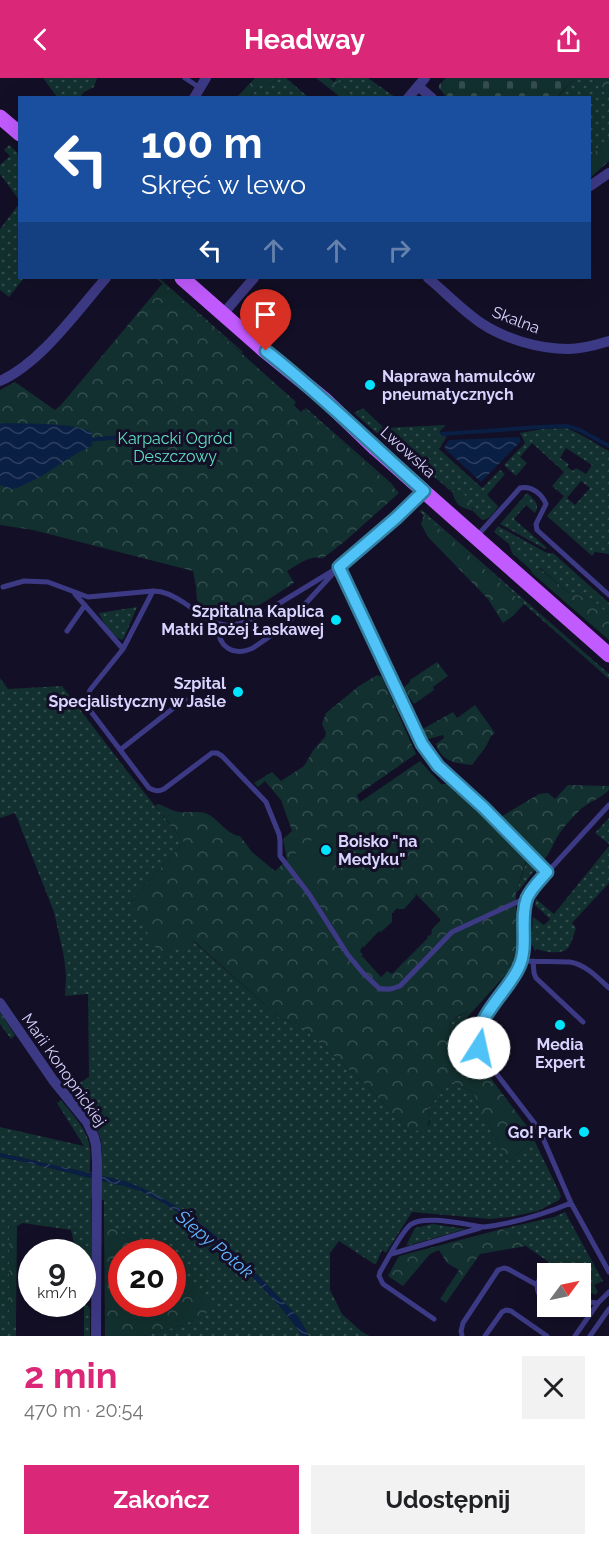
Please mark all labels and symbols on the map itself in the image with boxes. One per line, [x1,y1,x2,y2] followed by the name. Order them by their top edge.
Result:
[240,289,291,351] pin
[490,302,542,338] street label: Skalna
[382,367,536,404] place label: Naprawa hamulców pneumatycznych
[363,378,377,392] marker: Naprawa hamulców pneumatycznych
[376,422,440,482] street label: Lwowska
[118,429,232,466] park label: Karpacki Ogród Deszczowy
[161,602,324,639] place label: Szpitalna Kaplica Matki Bożej Łaskawej
[329,613,343,627] marker: Szpitalna Kaplica Matki Bożej Łaskawej
[48,674,227,711] place label: Szpital Specjalistyczny w Jaśle
[231,685,245,699] marker: Szpital Specjalistyczny w Jaśle
[338,832,417,869] place label: Boisko "na Medyku"
[319,843,333,857] marker: Boisko "na Medyku"
[18,1010,110,1130] street label: Marii Konopnickiej
[447,1016,511,1080] position arrow
[553,1018,567,1032] marker: Media Expert
[535,1035,585,1072] place label: Media Expert
[508,1123,572,1142] place label: Go! Park
[577,1125,591,1139] marker: Go! Park
[171,1204,259,1283] water label: Ślepy Potok
[108,1239,186,1317] speed limit sign: 20
[537,1263,591,1317] north arrow

